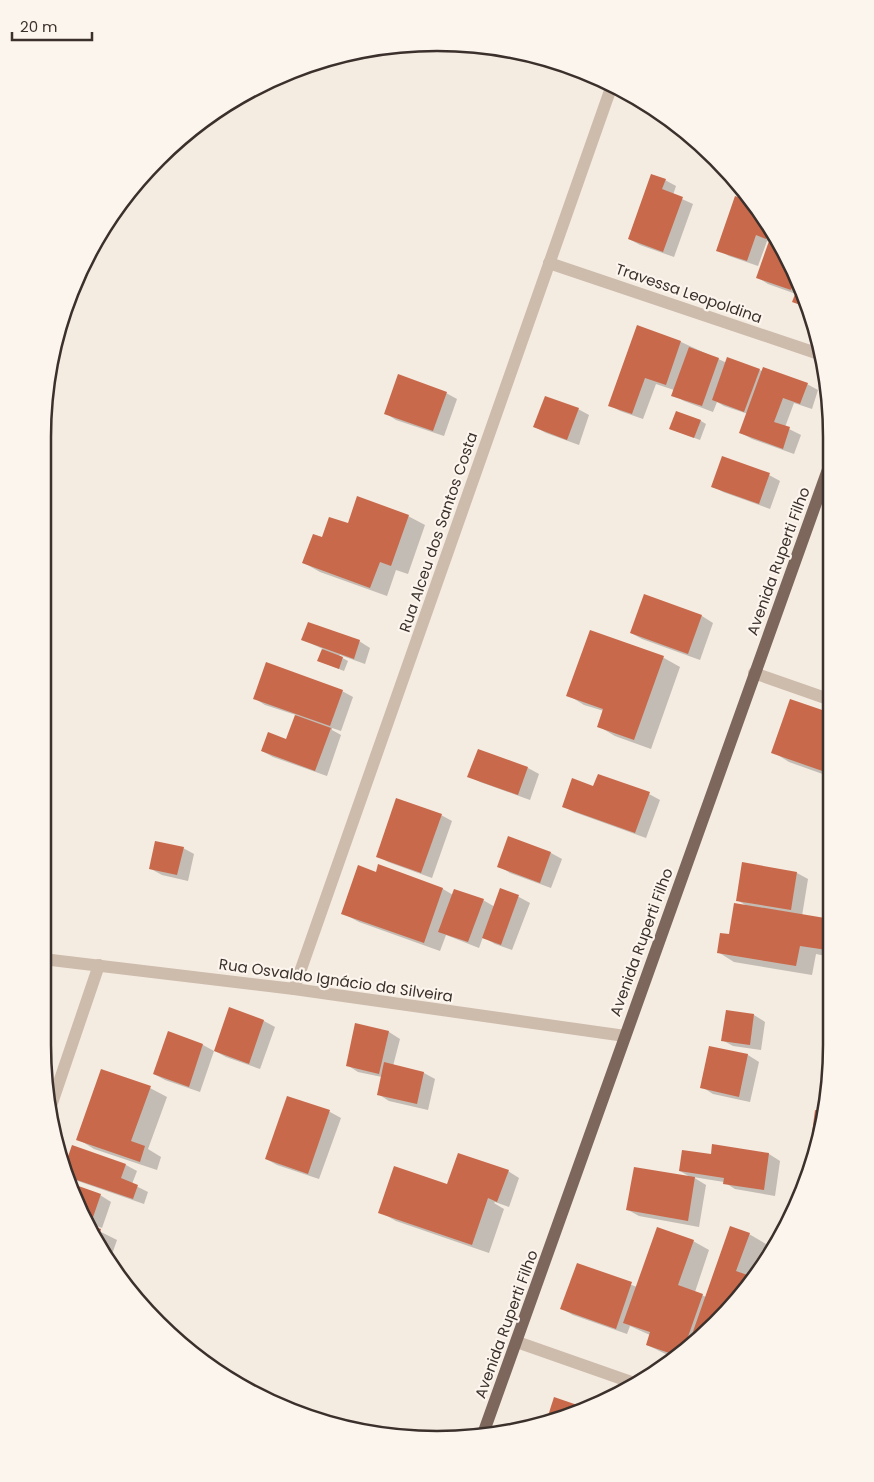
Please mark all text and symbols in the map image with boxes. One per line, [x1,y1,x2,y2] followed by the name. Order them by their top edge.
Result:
[12,10,92,42] scale bar
[20,16,58,37] text: 20 m
[613,258,765,328] street label: Travessa Leopoldina
[394,429,482,635] street label: Rua Alceu dos Santos Costa
[741,484,815,638] street label: Avenida Ruperti Filho
[604,865,678,1019] street label: Avenida Ruperti Filho
[218,953,454,1007] street label: Rua Osvaldo Ignácio da Silveira
[469,1247,543,1401] street label: Avenida Ruperti Filho

